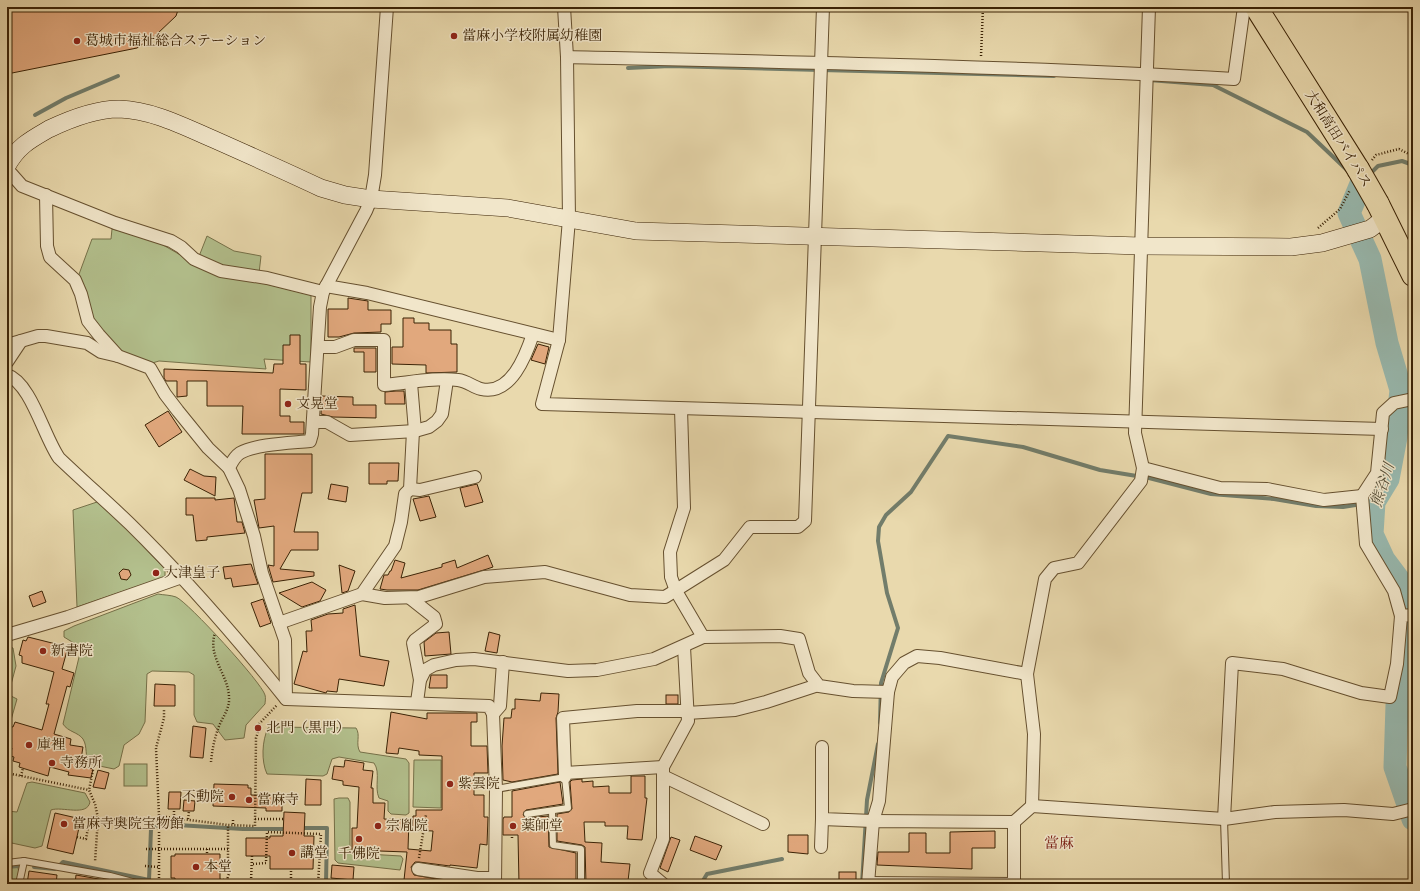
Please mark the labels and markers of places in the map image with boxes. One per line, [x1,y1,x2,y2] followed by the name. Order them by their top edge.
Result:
[462,27,602,45] place label: 當麻小学校附属幼稚園
[449,31,459,41] marker: 當麻小学校附属幼稚園
[85,32,266,50] place label: 葛城市福祉総合ステーション
[72,36,82,46] marker: 葛城市福祉総合ステーション
[296,395,338,413] place label: 文晃堂
[283,399,293,409] marker: 文晃堂
[164,564,220,582] place label: 大津皇子
[151,568,161,578] marker: 大津皇子
[51,642,93,660] place label: 新書院
[38,646,48,656] marker: 新書院
[266,719,350,737] place label: 北門（黒門）
[253,723,263,733] marker: 北門（黒門）
[37,736,65,754] place label: 庫裡
[24,740,34,750] marker: 庫裡
[60,754,102,772] place label: 寺務所
[47,758,57,768] marker: 寺務所
[458,775,500,793] place label: 紫雲院
[445,779,455,789] marker: 紫雲院
[182,788,224,806] place label: 不動院
[257,791,299,809] place label: 當麻寺
[227,792,237,802] marker: 不動院
[244,795,254,805] marker: 當麻寺
[72,815,184,833] place label: 當麻寺奥院宝物館
[386,817,428,835] place label: 宗胤院
[521,817,563,835] place label: 薬師堂
[59,819,69,829] marker: 當麻寺奥院宝物館
[373,821,383,831] marker: 宗胤院
[508,821,518,831] marker: 薬師堂
[354,834,364,844] marker: 千佛院
[300,844,328,862] place label: 講堂
[338,845,380,863] place label: 千佛院
[287,848,297,858] marker: 講堂
[204,858,232,876] place label: 本堂
[191,862,201,872] marker: 本堂

